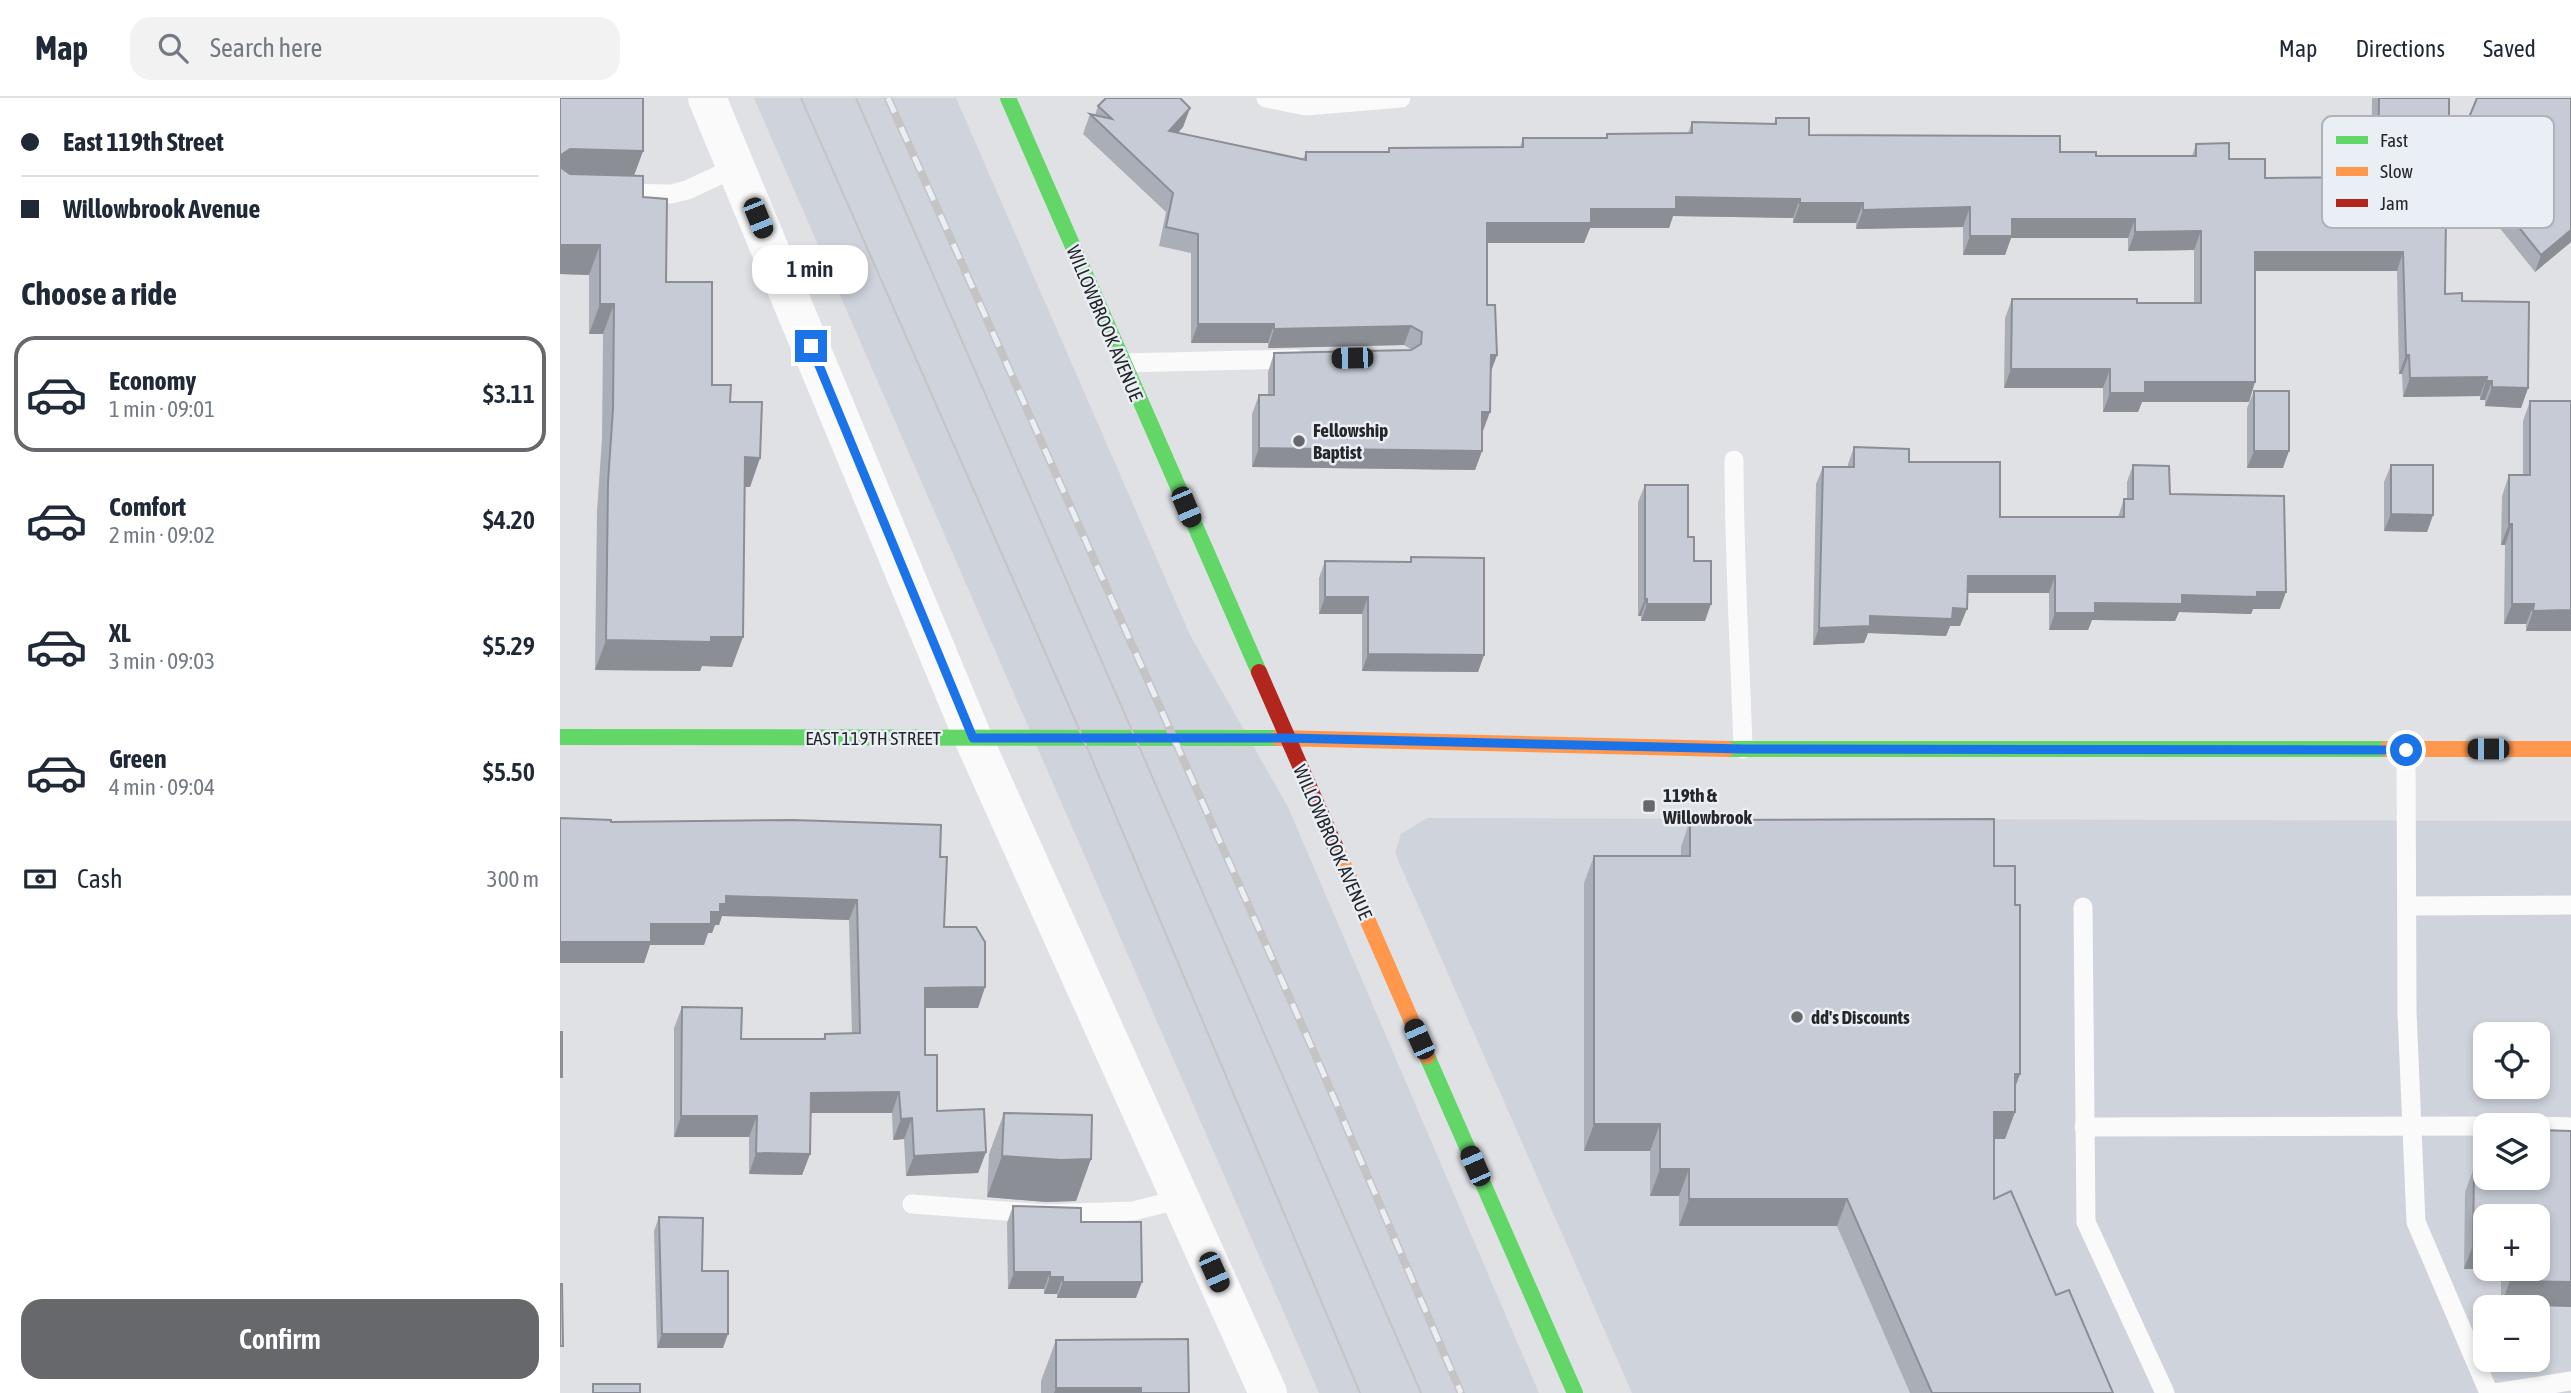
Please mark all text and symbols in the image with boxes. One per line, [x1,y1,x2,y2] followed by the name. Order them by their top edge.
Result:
[130,17,620,80] search box
[35,29,88,67] text: Map
[154,29,192,67] icon: search
[210,33,322,63] text: Search here
[2279,35,2317,62] text: Map
[2355,35,2445,62] text: Directions
[2483,35,2536,62] text: Saved
[2322,116,2554,228] legend
[63,127,224,157] text: East 119th Street
[2380,129,2408,151] text: Fast
[2380,160,2414,182] text: Slow
[2380,192,2409,214] text: Jam
[63,194,260,224] text: Willowbrook Avenue
[741,195,776,241] car
[1062,242,1148,404] street label: WILLOWBROOK AVENUE
[753,244,869,294] callout: 1 min
[787,256,833,282] text: 1 min
[21,275,177,312] text: Choose a ride
[795,330,827,362] route end
[1331,347,1374,369] car
[25,363,88,426] icon: car
[109,366,196,396] text: Economy
[483,379,535,409] text: $3.11
[109,396,215,422] text: 1 min · 09:01
[1313,419,1388,463] place label: Fellowship Baptist
[1291,433,1307,449] marker: Fellowship Baptist
[1169,484,1204,530] car
[25,489,88,552] icon: car
[109,492,186,522] text: Comfort
[483,505,535,535] text: $4.20
[109,522,215,548] text: 2 min · 09:02
[25,615,88,678] icon: car
[109,618,131,648] text: XL
[483,631,535,661] text: $5.29
[109,648,215,674] text: 3 min · 09:03
[805,727,941,749] street label: EAST 119TH STREET
[2390,734,2422,766] route start
[2468,739,2510,760] car
[25,741,88,804] icon: car
[109,744,167,774] text: Green
[483,757,535,787] text: $5.50
[1289,761,1377,923] street label: WILLOWBROOK AVENUE
[109,774,215,800] text: 4 min · 09:04
[1662,784,1753,828] place label: 119th & Willowbrook
[1641,798,1657,814] marker: 119th & Willowbrook
[21,860,59,898] icon: cash
[77,864,123,894] text: Cash
[487,866,539,892] text: 300 m
[1811,1006,1910,1028] place label: dd's Discounts
[1789,1009,1805,1025] marker: dd's Discounts
[1401,1016,1438,1062] car
[2473,1022,2550,1372] map controls
[2473,1022,2550,1099] button: locate
[2473,1113,2550,1190] button: layers
[1457,1143,1494,1189] car
[2473,1204,2550,1281] button: +
[1196,1249,1233,1295] car
[2473,1295,2550,1372] button: −
[21,1299,539,1379] button: Confirm

